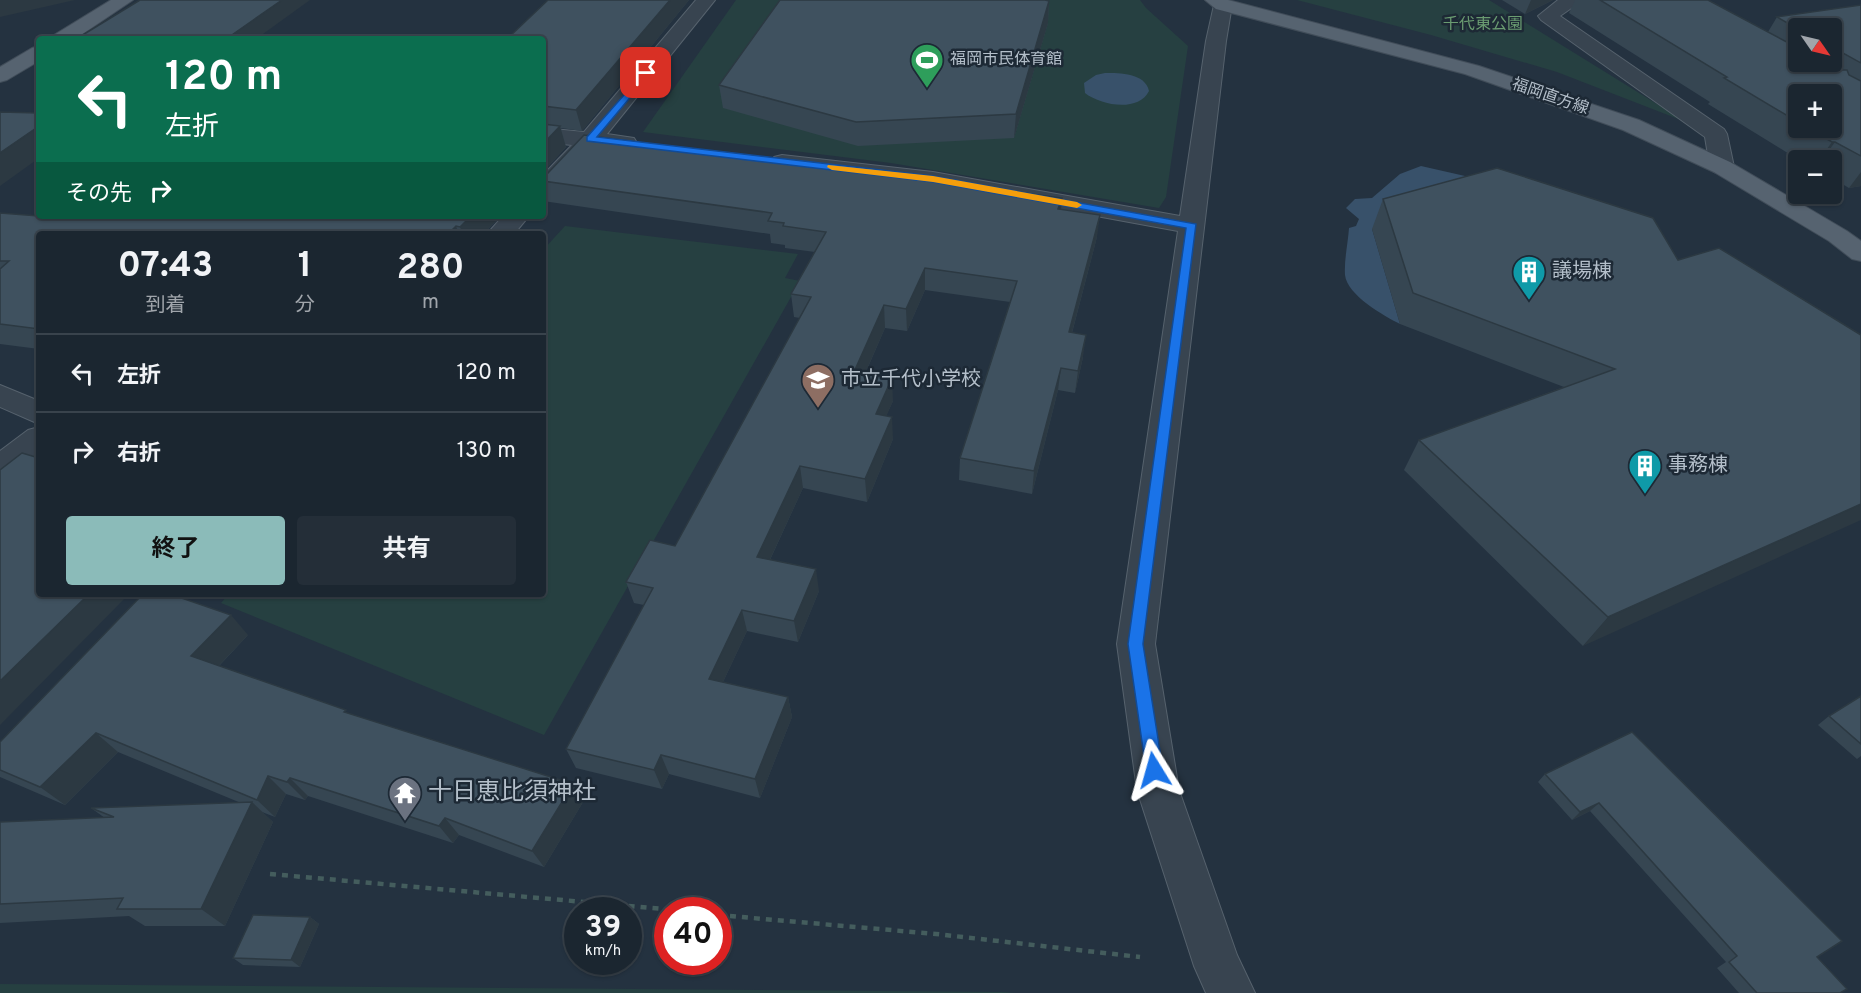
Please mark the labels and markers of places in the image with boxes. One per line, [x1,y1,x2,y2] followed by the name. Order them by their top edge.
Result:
[909,42,945,89] sports icon: 福岡市民体育館
[620,47,671,98] pin
[950,50,1062,70] place label: 福岡市民体育館
[1511,254,1547,301] building icon: 議場棟
[1552,259,1612,285] place label: 議場棟
[800,362,836,409] school or university icon: 市立千代小学校
[841,367,981,393] place label: 市立千代小学校
[1627,448,1663,495] building icon: 事務棟
[1668,453,1728,479] place label: 事務棟
[387,775,423,822] temple icon: 十日恵比須神社
[428,778,596,808] place label: 十日恵比須神社

